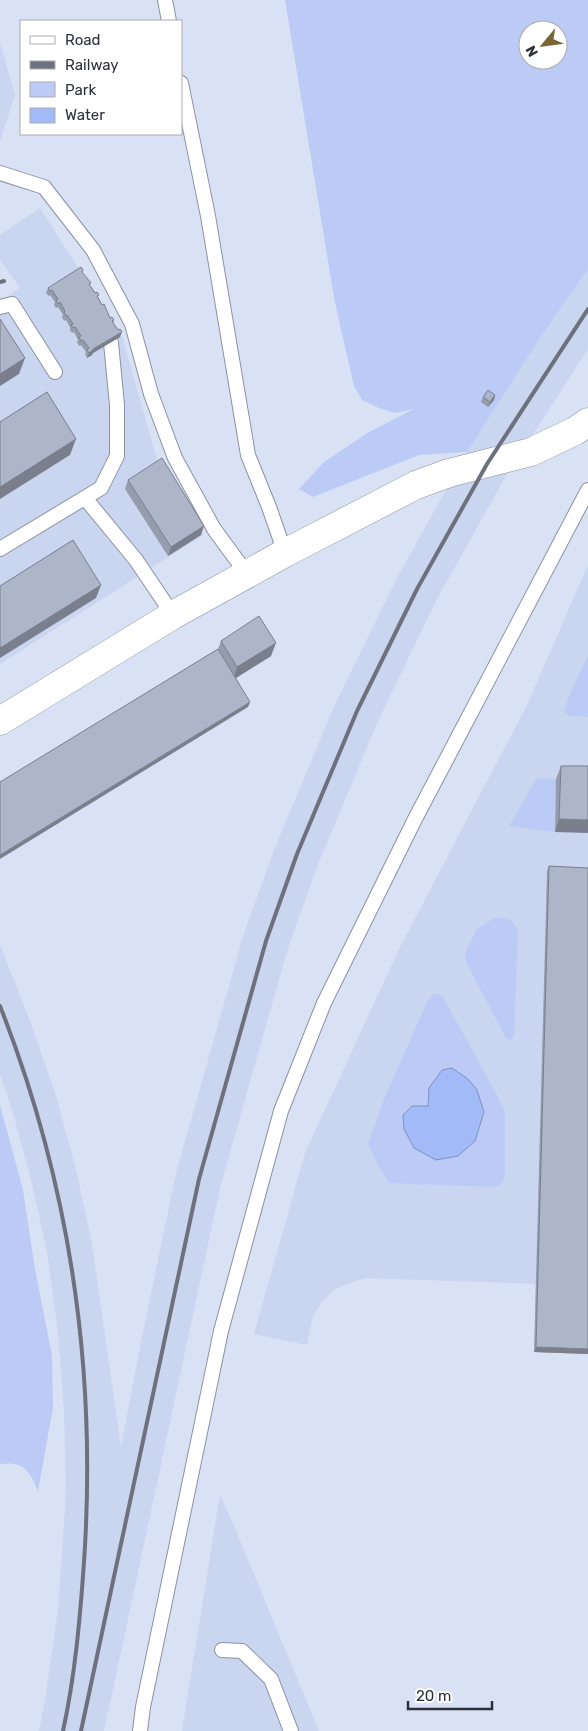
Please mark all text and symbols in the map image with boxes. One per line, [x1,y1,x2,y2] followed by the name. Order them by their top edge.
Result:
[20,20,182,135] legend
[518,20,568,70] north arrow
[65,31,101,49] text: Road
[522,43,542,60] text: N
[65,56,119,74] text: Railway
[65,81,96,99] text: Park
[65,106,105,124] text: Water
[408,1678,492,1710] scale bar
[416,1687,451,1705] text: 20 m

